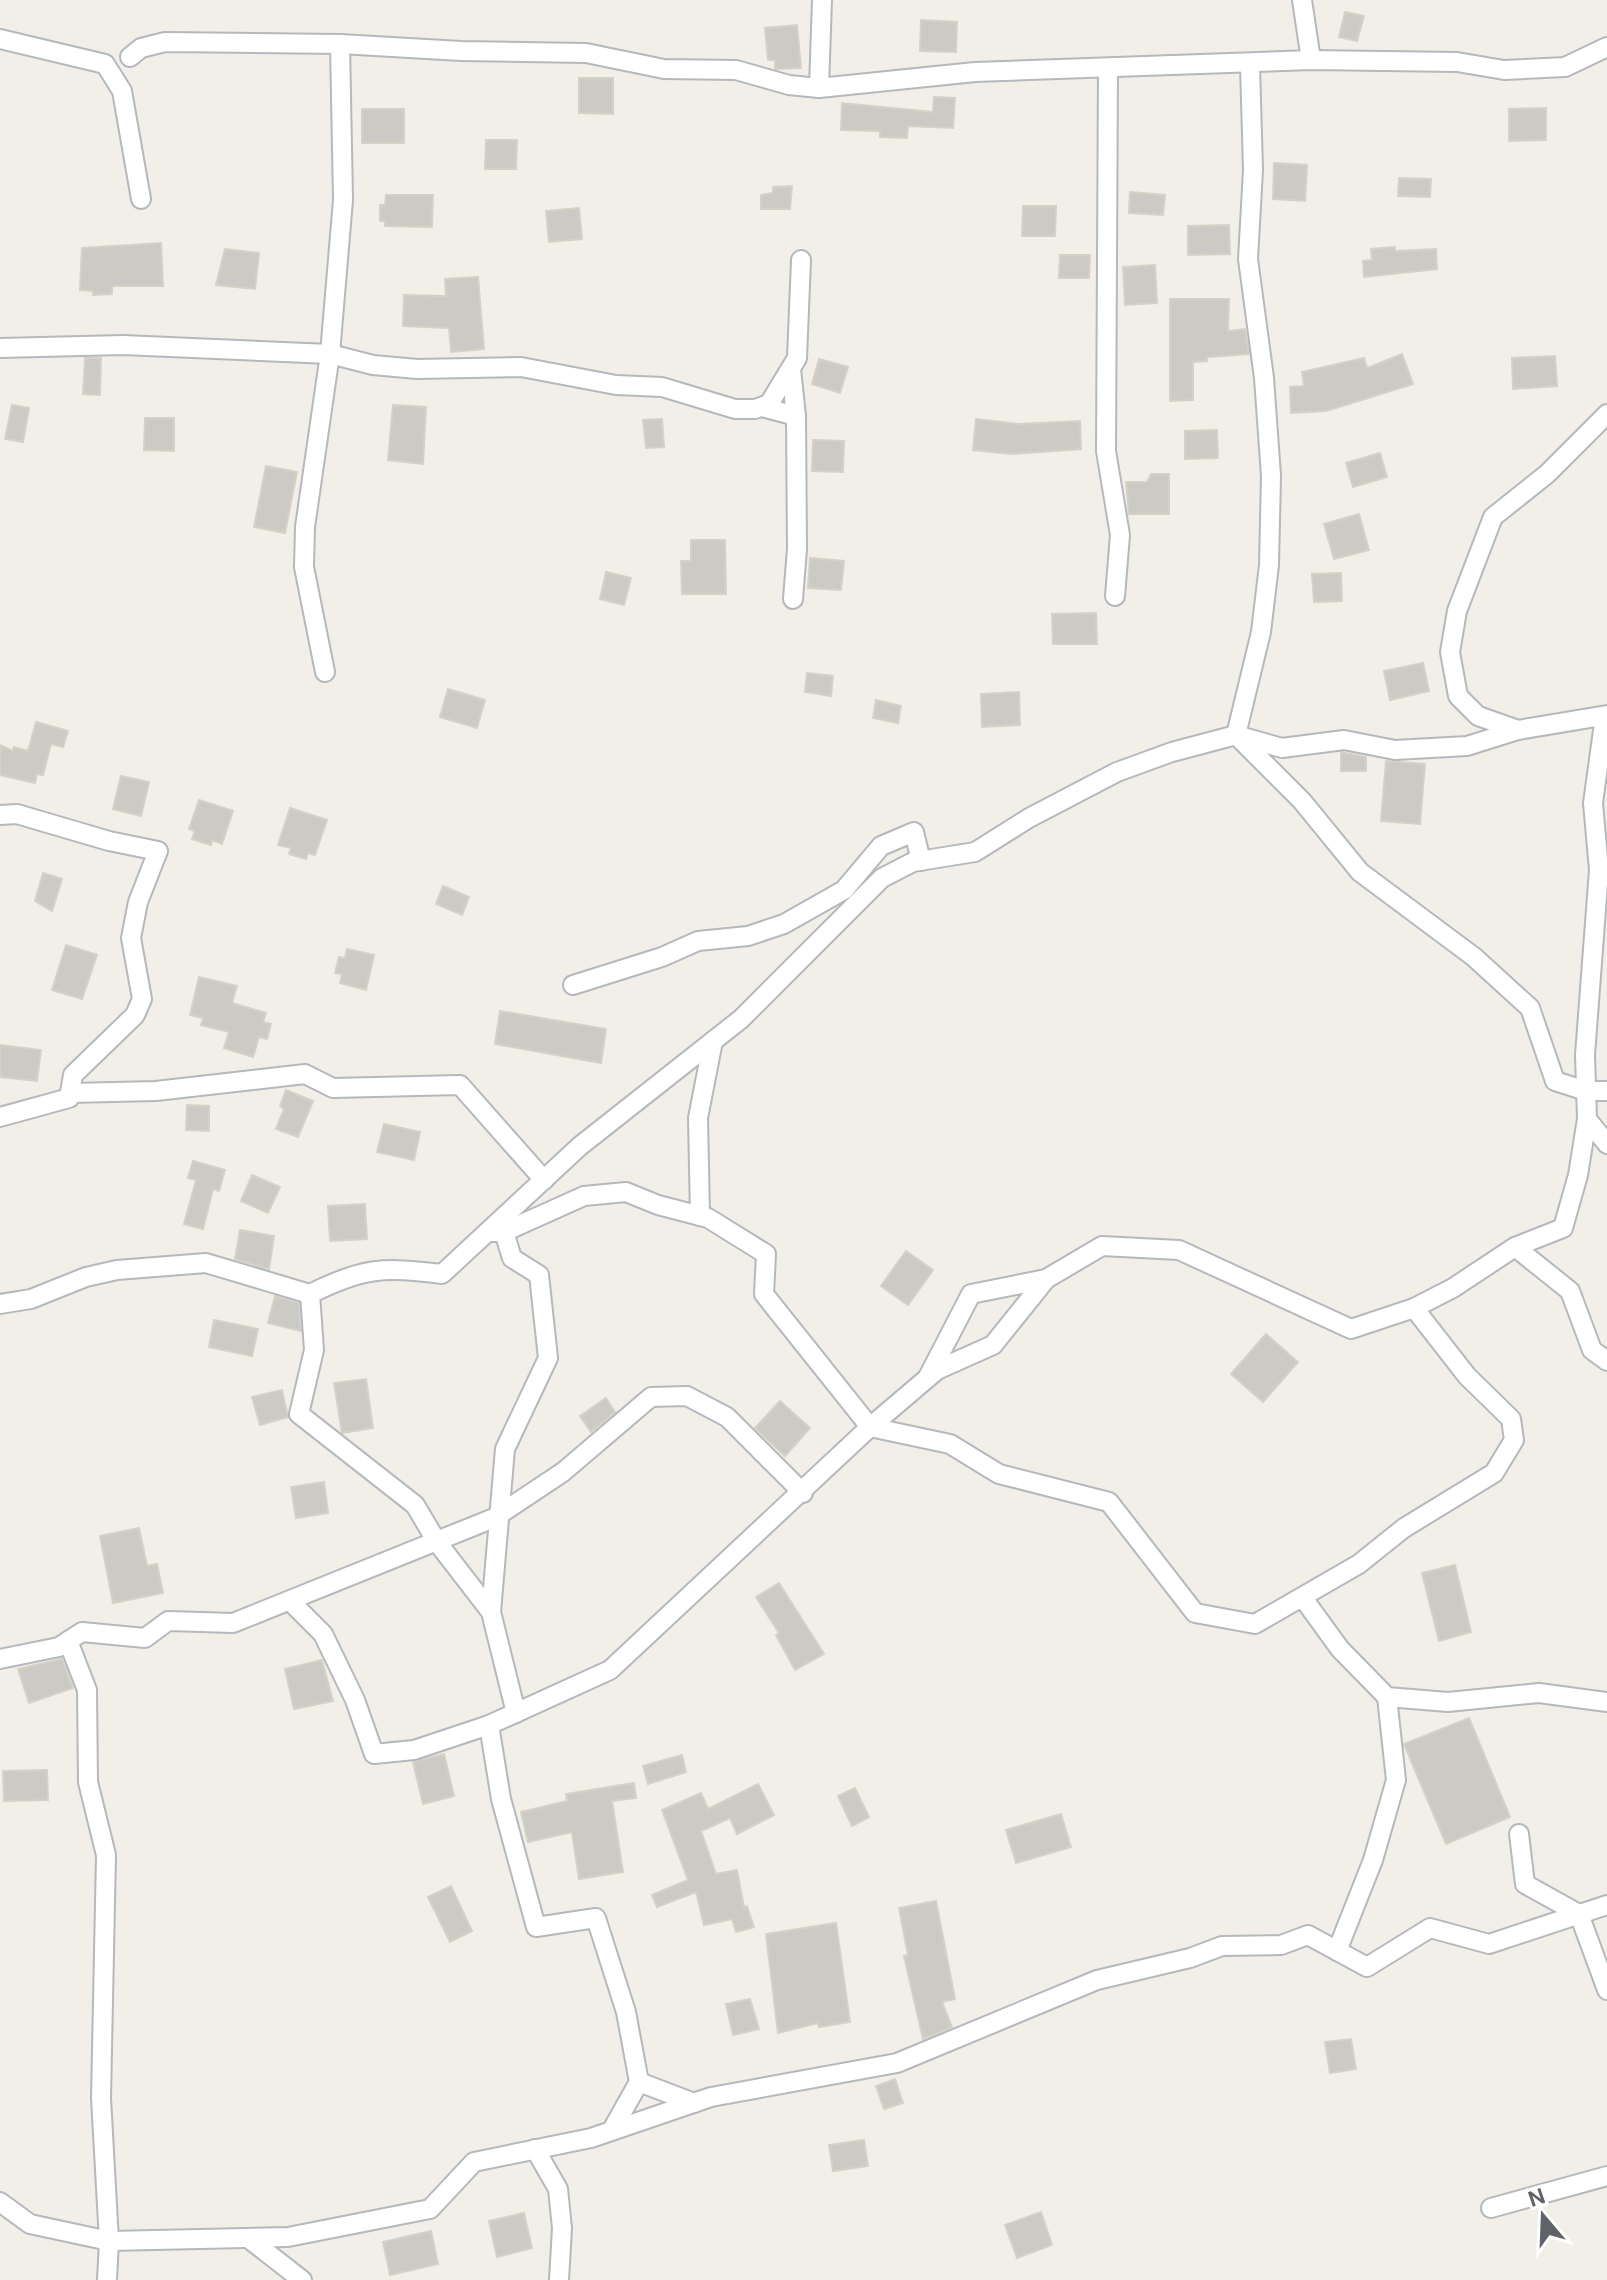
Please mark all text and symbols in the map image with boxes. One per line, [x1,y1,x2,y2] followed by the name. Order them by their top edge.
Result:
[1503,2176,1583,2256] north arrow
[1524,2181,1549,2214] text: N

